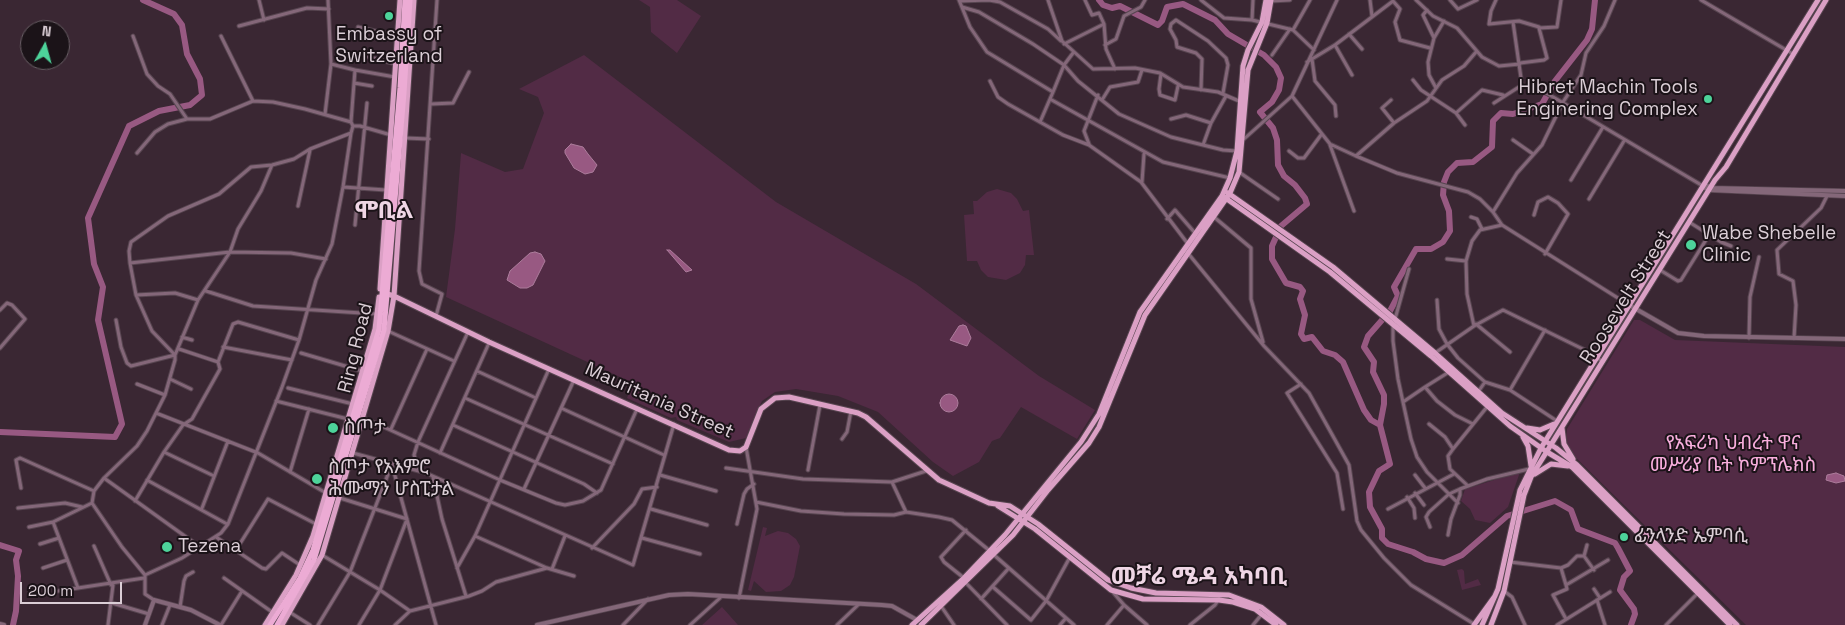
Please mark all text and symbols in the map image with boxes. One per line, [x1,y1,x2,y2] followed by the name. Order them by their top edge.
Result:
[383,10,395,22] marker: Embassy of Switzerland
[20,20,70,70] north arrow
[41,22,52,41] text: N
[335,24,443,68] place label: Embassy of Switzerland
[1516,77,1698,121] place label: Hibret Machin Tools Enginering Complex
[1702,93,1714,105] marker: Hibret Machin Tools Enginering Complex
[355,197,413,225] district label: ሞቢል
[1702,223,1836,267] place label: Wabe Shebelle Clinic
[1576,226,1676,368] street label: Roosevelt Street
[1684,238,1698,252] marker: Wabe Shebelle Clinic
[334,301,378,395] street label: Ring Road
[581,358,737,444] street label: Mauritania Street
[344,417,386,439] place label: ስጦታ
[326,421,340,435] marker: ስጦታ
[1650,433,1816,477] park label: የአፍሪካ ህብረት ዋና መሥሪያ ቤት ኮምፕሌክስ
[328,457,454,501] place label: ስጦታ የአእምሮ ሕሙማን ሆስፒታል
[310,472,324,486] marker: ስጦታ የአእምሮ ሕሙማን ሆስፒታል
[1634,526,1748,548] place label: ፊንላንድ ኤምባሲ
[1618,531,1630,543] marker: ፊንላንድ ኤምባሲ
[178,536,242,558] place label: Tezena
[160,540,174,554] marker: Tezena
[1111,563,1287,591] district label: መቻሬ ሜዳ አካባቢ
[22,572,125,604] scale bar
[28,581,73,600] text: 200 m

